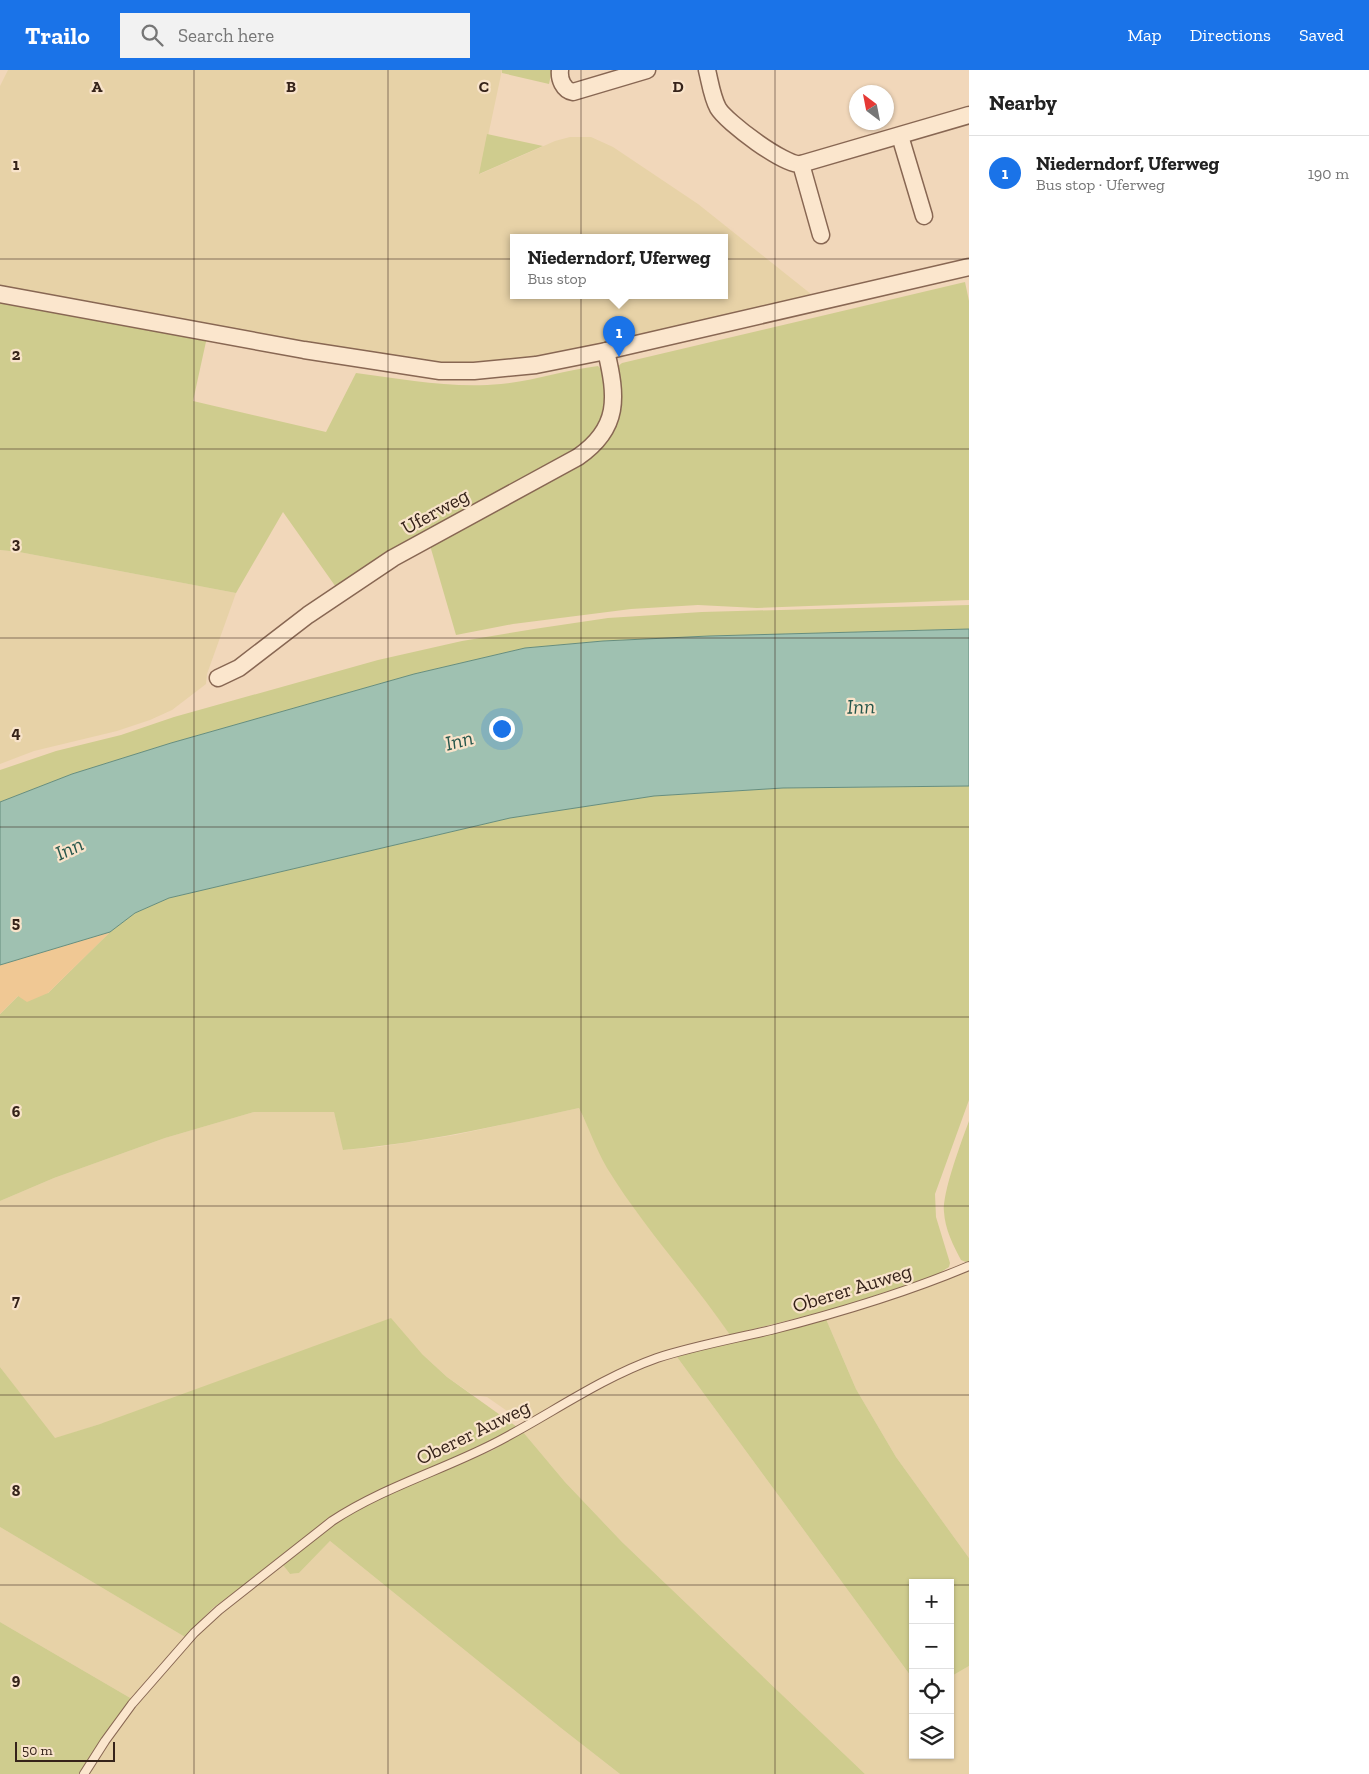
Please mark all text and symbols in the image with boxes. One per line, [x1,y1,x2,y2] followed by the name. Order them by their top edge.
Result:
[120,13,470,58] search box
[25,21,90,50] text: Trailo
[138,21,166,49] icon: search
[178,24,274,47] text: Search here
[1127,24,1162,46] text: Map
[1190,24,1271,46] text: Directions
[1299,24,1344,46] text: Saved
[92,77,103,96] text: A
[286,77,296,96] text: B
[479,77,489,96] text: C
[672,77,684,96] text: D
[849,85,894,130] north arrow
[989,90,1057,115] text: Nearby
[1036,152,1219,175] text: Niederndorf, Uferweg
[13,155,20,174] text: 1
[1002,164,1008,183] text: 1
[1308,164,1349,183] text: 190 m
[1036,175,1165,194] text: Bus stop · Uferweg
[510,234,728,299] popup
[527,246,711,269] text: Niederndorf, Uferweg
[527,269,587,288] text: Bus stop
[603,316,635,357] pin: 1
[12,345,21,364] text: 2
[397,483,473,539] street label: Uferweg
[12,534,21,553] text: 3
[847,693,875,719] water label: Inn
[489,716,515,742] your location
[11,723,21,742] text: 4
[442,724,476,756] water label: Inn
[51,831,87,865] water label: Inn
[12,913,20,932] text: 5
[12,1102,21,1121] text: 6
[789,1258,915,1318] street label: Oberer Auweg
[12,1291,20,1310] text: 7
[412,1394,534,1470] street label: Oberer Auweg
[12,1481,21,1500] text: 8
[909,1579,954,1759] map controls
[909,1579,954,1624] button: +
[909,1624,954,1669] button: −
[909,1669,954,1714] button: locate
[12,1670,21,1689] text: 9
[909,1714,954,1759] button: layers
[15,1739,115,1762] scale bar
[22,1742,53,1759] text: 50 m

